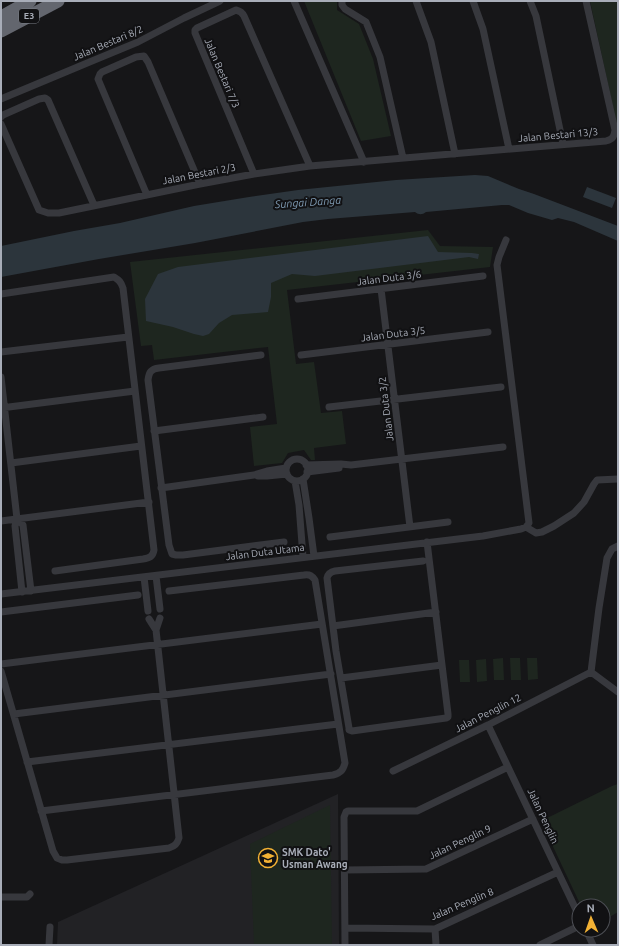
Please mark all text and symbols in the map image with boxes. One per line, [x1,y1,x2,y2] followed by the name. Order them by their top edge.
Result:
[19,9,39,23] road number: E3
[72,23,144,63] street label: Jalan Bestari 8/2
[202,37,242,109] street label: Jalan Bestari 7/3
[518,126,598,144] street label: Jalan Bestari 13/3
[161,161,237,187] street label: Jalan Bestari 2/3
[273,194,342,210] water label: Sungai Danga
[356,269,422,287] street label: Jalan Duta 3/6
[360,325,426,343] street label: Jalan Duta 3/5
[377,376,395,442] street label: Jalan Duta 3/2
[225,542,305,562] street label: Jalan Duta Utama
[453,692,523,734] street label: Jalan Penglin 12
[525,787,561,845] street label: Jalan Penglin
[427,823,493,861] street label: Jalan Penglin 9
[257,847,279,869] school or university icon: SMK Dato' Usman Awang
[282,847,348,870] place label: SMK Dato' Usman Awang
[429,886,495,922] street label: Jalan Penglin 8
[571,898,611,938] north arrow
[586,902,595,914] text: N

